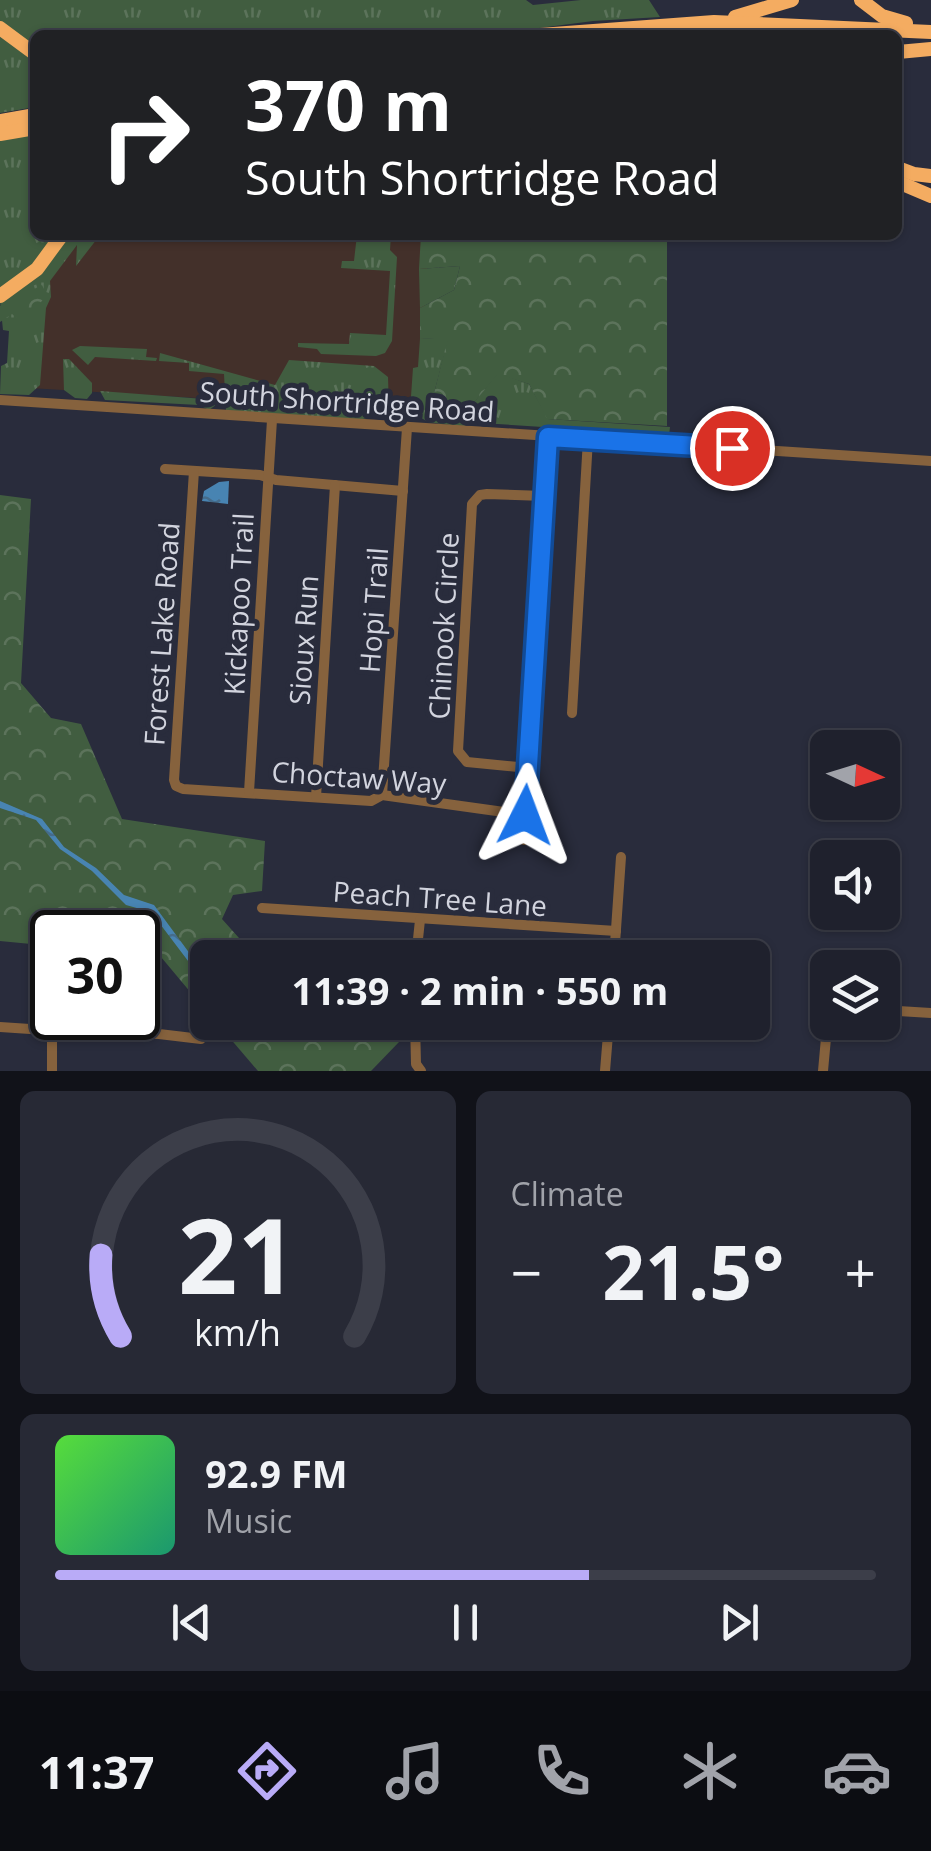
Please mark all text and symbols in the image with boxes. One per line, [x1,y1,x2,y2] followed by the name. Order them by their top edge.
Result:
[245,56,452,152] text: 370 m
[80,70,210,200] icon: right
[245,147,720,208] text: South Shortridge Road
[198,372,496,430] street label: South Shortridge Road
[690,406,775,491] pin
[705,421,760,476] icon: arrive
[214,512,262,696] street label: Kickapoo Trail
[134,521,188,747] street label: Forest Lake Road
[419,532,467,720] street label: Chinook Circle
[350,546,396,674] street label: Hopi Trail
[280,574,326,706] street label: Sioux Run
[810,730,900,820] north arrow
[810,730,900,1040] map controls
[270,752,449,802] street label: Choctaw Way
[473,763,577,867] position arrow
[810,840,900,930] button: sound
[332,872,548,924] street label: Peach Tree Lane
[30,910,160,1040] speed limit sign: 30
[810,950,900,1040] button: layers
[292,964,668,1016] text: 11:39 · 2 min · 550 m
[511,1172,624,1215] text: Climate
[178,1183,297,1324] text: 21
[602,1220,784,1322] text: 21.5°
[511,1234,542,1309] text: −
[845,1234,876,1309] text: +
[194,1308,281,1356] text: km/h
[205,1447,348,1499] text: 92.9 FM
[205,1499,292,1542] text: Music
[164,1595,219,1650] icon: previous
[438,1595,493,1650] icon: pause
[712,1595,767,1650] icon: next
[232,1736,302,1806] icon: directions
[380,1736,450,1806] icon: music
[527,1736,597,1806] icon: phone
[675,1736,745,1806] icon: climate
[822,1736,892,1806] icon: car
[39,1741,155,1802] text: 11:37

